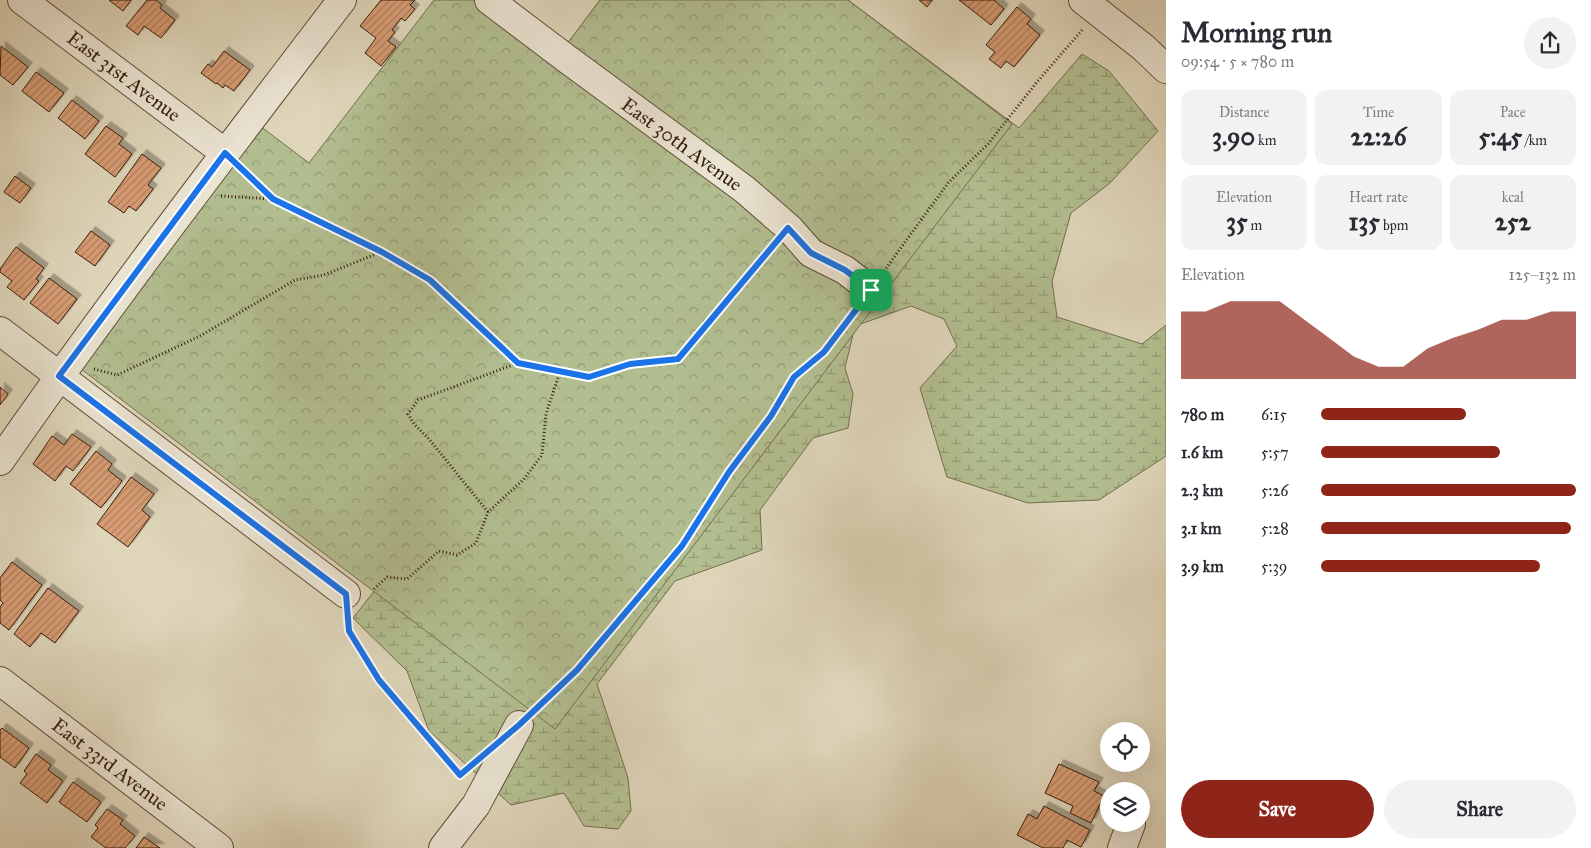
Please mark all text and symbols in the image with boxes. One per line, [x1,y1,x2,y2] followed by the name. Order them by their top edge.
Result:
[1181,15,1332,50] text: Morning run
[1524,17,1576,69] button: share
[62,25,186,127] street label: East 31st Avenue
[1181,52,1294,71] text: 09:54 · 5 × 780 m
[617,92,747,196] street label: East 30th Avenue
[1219,104,1269,121] text: Distance
[1363,104,1394,121] text: Time
[1500,104,1526,121] text: Pace
[1212,121,1255,152] text: 3.90
[1350,121,1407,152] text: 22:26
[1479,121,1522,152] text: 5:45
[1255,132,1276,149] text: km
[1522,132,1547,149] text: /km
[1216,189,1272,206] text: Elevation
[1349,189,1408,206] text: Heart rate
[1502,189,1524,206] text: kcal
[1226,206,1248,237] text: 35
[1348,206,1380,237] text: 135
[1495,206,1531,237] text: 252
[1248,217,1262,234] text: m
[1380,217,1409,234] text: bpm
[1181,265,1245,284] text: Elevation
[1509,265,1576,284] text: 125–132 m
[850,269,892,311] pin
[857,276,885,304] icon: arrive
[1181,405,1224,424] text: 780 m
[1261,405,1287,424] text: 6:15
[1181,443,1223,462] text: 1.6 km
[1261,443,1288,462] text: 5:57
[1181,481,1223,500] text: 2.3 km
[1261,481,1289,500] text: 5:26
[1181,519,1221,538] text: 3.1 km
[1261,519,1289,538] text: 5:28
[1181,557,1224,576] text: 3.9 km
[1261,557,1287,576] text: 5:39
[47,713,173,815] street label: East 33rd Avenue
[1100,722,1150,832] map controls
[1100,722,1150,772] button: locate
[1181,780,1374,838] button: Save
[1384,780,1576,838] button: Share
[1100,782,1150,832] button: layers

